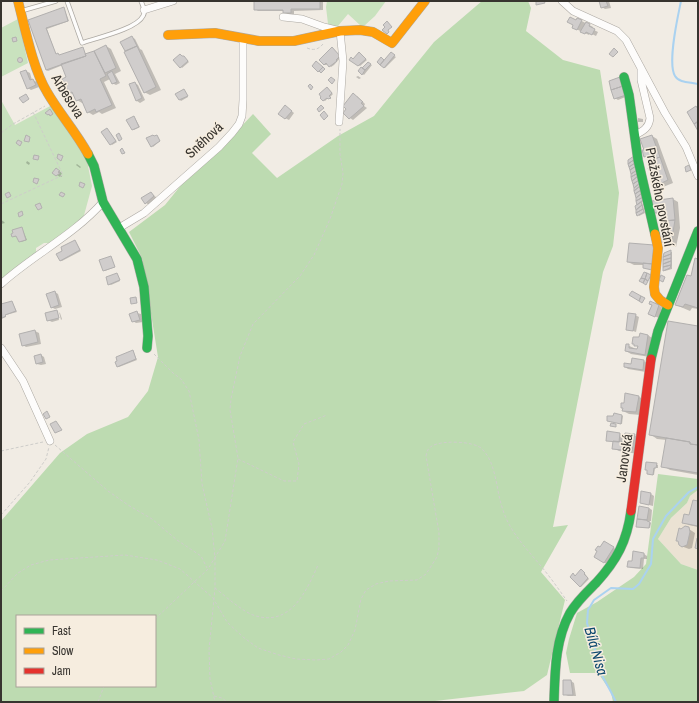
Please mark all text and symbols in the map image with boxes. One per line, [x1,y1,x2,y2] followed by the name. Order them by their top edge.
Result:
[47,70,89,122] street label: Arbesova
[181,118,227,162] street label: Sněhová
[642,146,679,249] street label: Pražského povstání
[612,432,636,483] street label: Janovská
[16,615,156,687] legend
[52,623,71,639] text: Fast
[580,624,613,678] water label: Bílá Nisa
[52,643,74,659] text: Slow
[52,663,71,679] text: Jam

